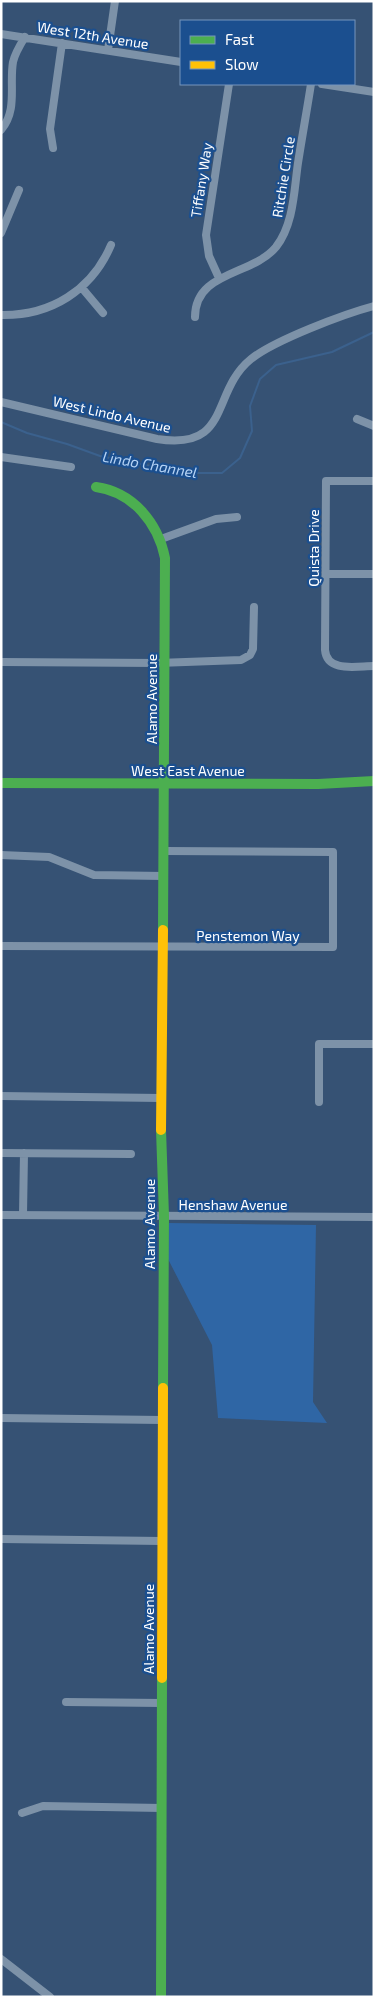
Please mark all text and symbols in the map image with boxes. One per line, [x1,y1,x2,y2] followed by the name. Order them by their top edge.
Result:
[36,18,150,52] street label: West 12th Avenue
[180,20,355,85] legend
[225,30,255,48] text: Fast
[225,55,259,73] text: Slow
[268,135,298,219] street label: Ritchie Circle
[187,141,215,219] street label: Tiffany Way
[51,392,173,436] street label: West Lindo Avenue
[101,447,199,481] water label: Lindo Channel
[305,509,322,587] street label: Quista Drive
[143,654,160,744] street label: Alamo Avenue
[131,762,245,779] street label: West East Avenue
[196,927,300,944] street label: Penstemon Way
[141,1179,158,1269] street label: Alamo Avenue
[179,1196,287,1213] street label: Henshaw Avenue
[140,1584,157,1674] street label: Alamo Avenue

